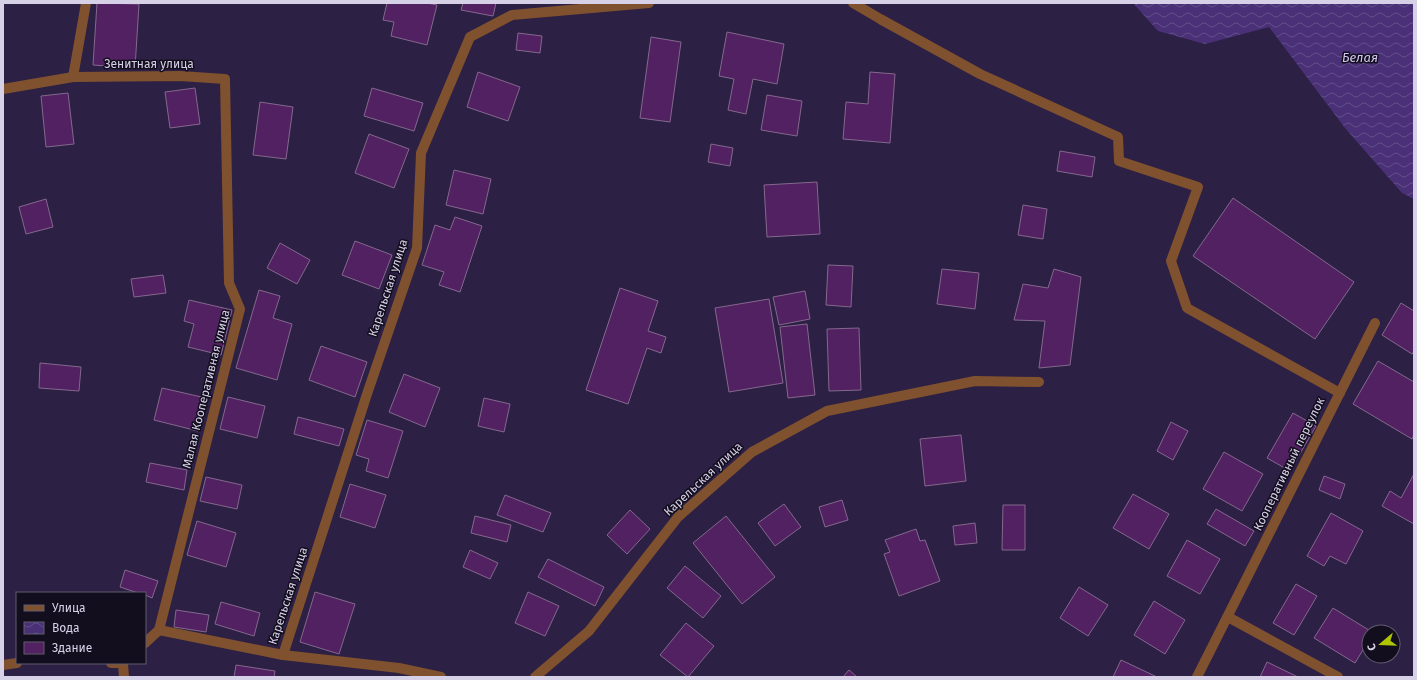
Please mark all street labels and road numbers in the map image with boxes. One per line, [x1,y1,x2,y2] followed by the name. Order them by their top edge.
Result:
[104,57,194,71] street label: Зенитная улица
[366,237,410,339] street label: Карельская улица
[179,308,233,470] street label: Малая Кооперативная улица
[1251,394,1328,533] street label: Кооперативный переулок
[661,439,745,519] street label: Карельская улица
[266,545,310,647] street label: Карельская улица

